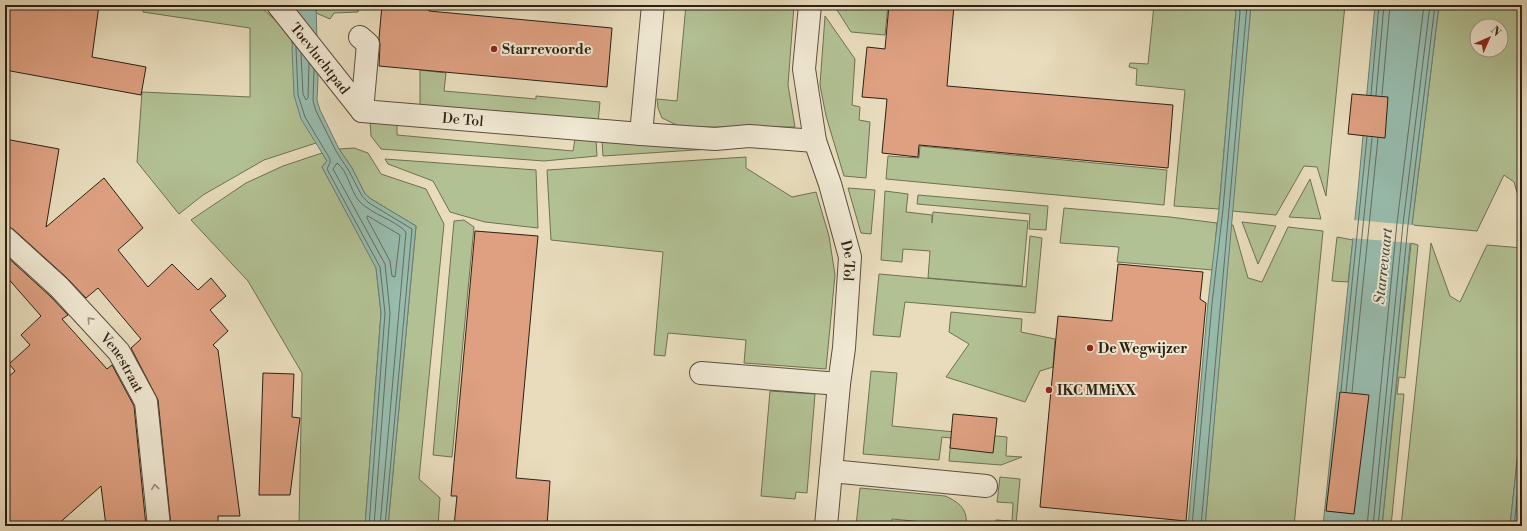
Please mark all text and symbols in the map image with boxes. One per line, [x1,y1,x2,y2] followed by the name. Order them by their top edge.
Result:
[1469,18,1509,58] north arrow
[286,20,353,98] street label: Toevluchtpad
[1487,24,1504,40] text: N
[502,41,592,59] place label: Starrevoorde
[489,44,499,54] marker: Starrevoorde
[441,110,484,131] street label: De Tol
[1370,226,1397,305] water label: Starrevaart
[836,238,858,282] street label: De Tol
[87,317,94,325] one-way arrow
[95,329,147,396] street label: Venestraat
[1098,340,1187,358] place label: De Wegwijzer
[1085,343,1095,353] marker: De Wegwijzer
[1057,382,1137,400] place label: IKC MMiXX
[1044,385,1054,395] marker: IKC MMiXX
[151,484,160,490] one-way arrow

